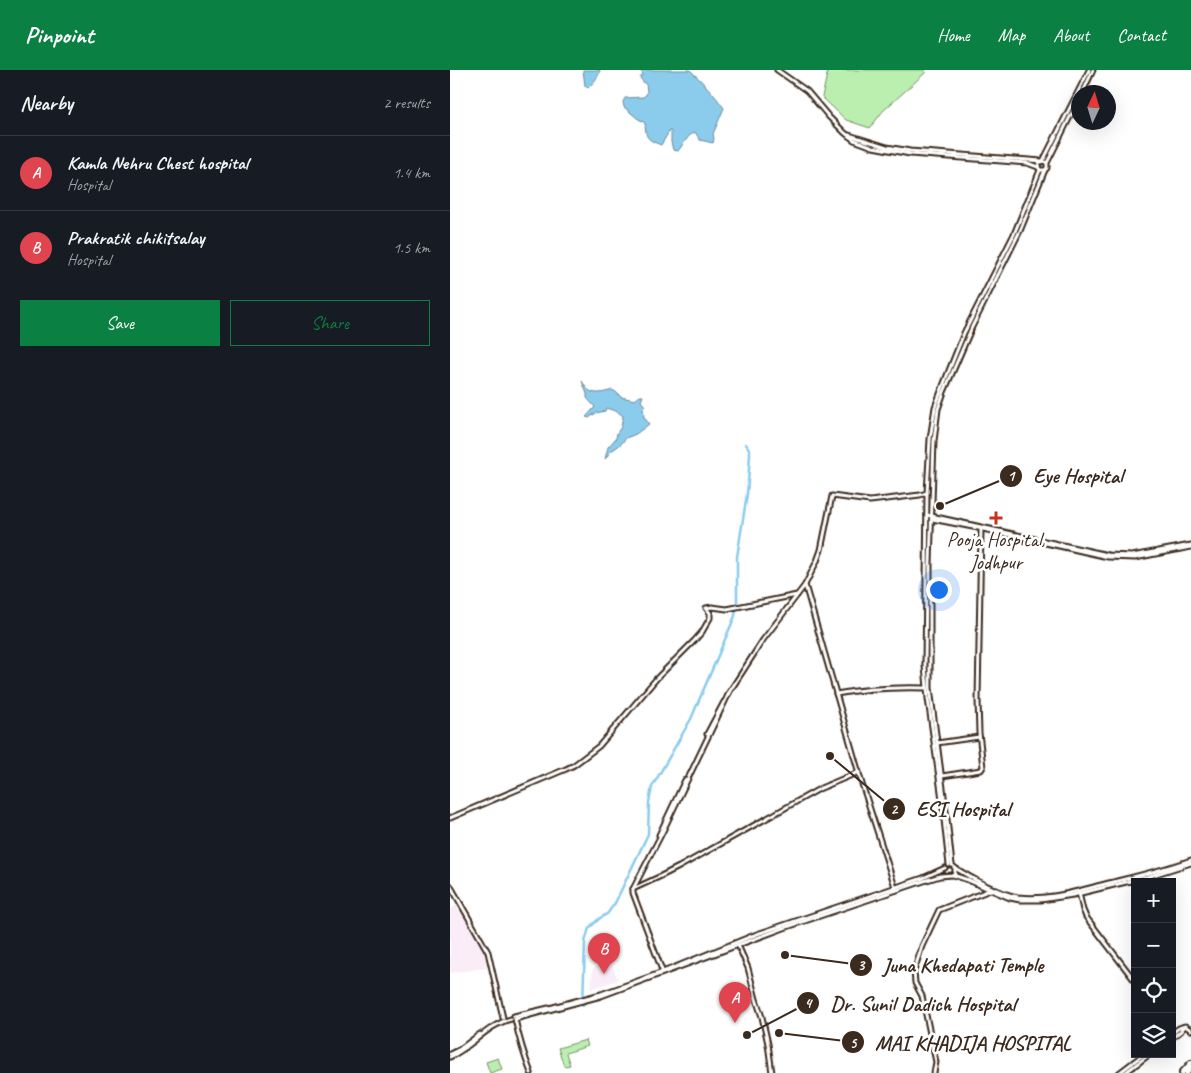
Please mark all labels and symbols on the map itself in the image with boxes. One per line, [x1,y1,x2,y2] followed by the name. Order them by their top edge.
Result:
[1071,85,1116,130] north arrow
[999,458,1133,494] callout: Eye Hospital
[1033,463,1127,489] text: Eye Hospital
[1008,467,1017,486] text: 1
[989,511,1003,525] marker: Pooja Hospital, Jodhpur
[947,527,1045,575] place label: Pooja Hospital, Jodhpur
[926,577,952,603] your location
[881,791,1019,827] callout: ESI Hospital
[916,796,1014,822] text: ESI Hospital
[891,800,899,819] text: 2
[588,933,620,974] pin: B
[848,947,1054,983] callout: Juna Khedapati Temple
[881,952,1045,978] text: Juna Khedapati Temple
[858,956,866,975] text: 3
[719,982,751,1023] pin: A
[796,985,1025,1021] callout: Dr. Sunil Dadich Hospital
[831,991,1020,1017] text: Dr. Sunil Dadich Hospital
[805,994,814,1013] text: 4
[840,1024,1081,1060] callout: MAI KHADIJA HOSPITAL
[875,1030,1072,1056] text: MAI KHADIJA HOSPITAL
[850,1034,858,1053] text: 5

